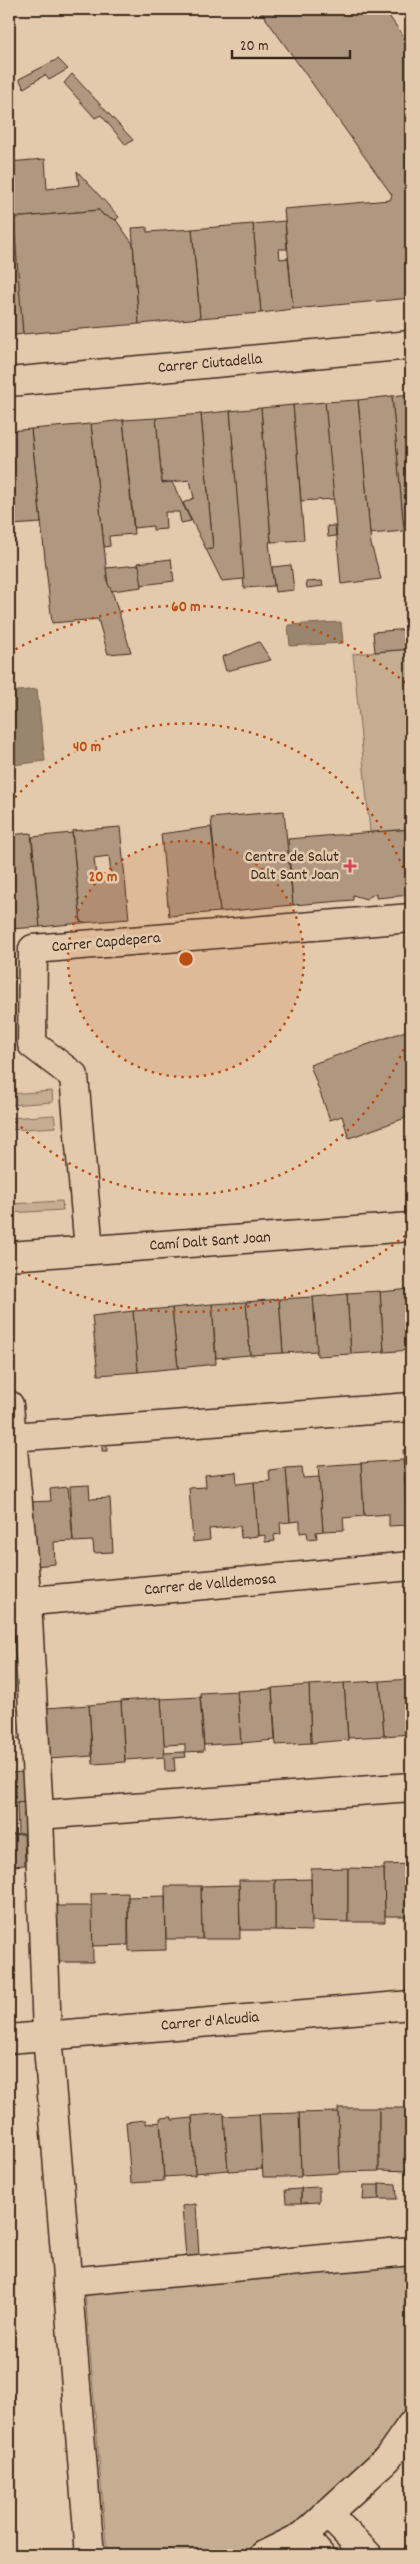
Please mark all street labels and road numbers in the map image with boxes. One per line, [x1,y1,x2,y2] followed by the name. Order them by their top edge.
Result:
[157,348,264,380] street label: Carrer Ciutadella
[51,927,162,959] street label: Carrer Capdepera
[149,1226,271,1258] street label: Camí Dalt Sant Joan
[143,1568,277,1602] street label: Carrer de Valldemosa
[160,2006,260,2038] street label: Carrer d'Alcudia

